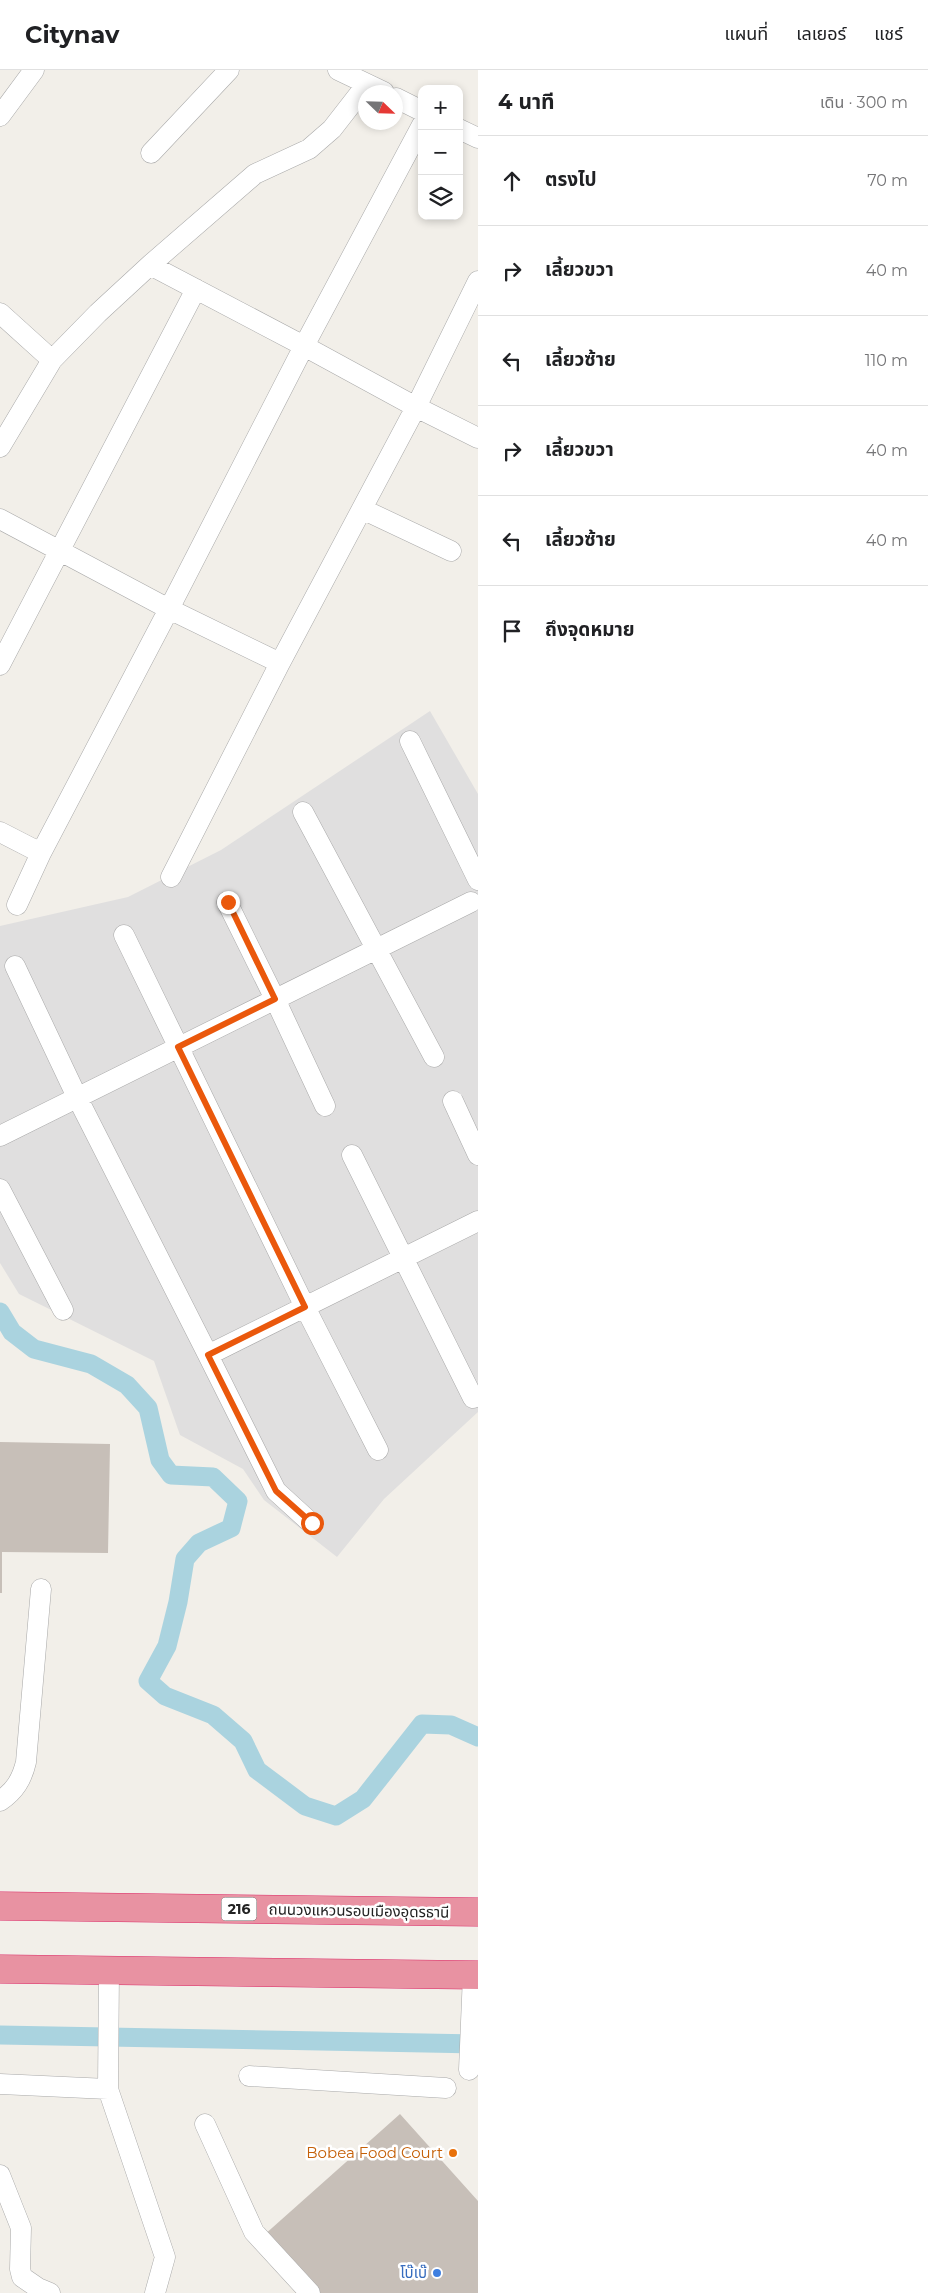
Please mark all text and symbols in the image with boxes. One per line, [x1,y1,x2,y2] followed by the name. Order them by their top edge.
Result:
[25,20,119,49] text: Citynav
[724,23,768,45] text: แผนที่
[796,23,846,45] text: เลเยอร์
[874,23,903,45] text: แชร์
[358,85,403,130] north arrow
[418,85,463,220] map controls
[418,85,463,130] button: +
[498,89,555,114] text: 4 นาที
[820,93,908,112] text: เดิน · 300 m
[418,130,463,175] button: −
[498,167,526,195] icon: ahead
[545,168,597,191] text: ตรงไป
[867,171,908,190] text: 70 m
[418,175,463,220] button: layers
[498,257,526,285] icon: right
[545,258,614,281] text: เลี้ยวขวา
[866,261,908,280] text: 40 m
[498,347,526,375] icon: left
[545,348,616,371] text: เลี้ยวซ้าย
[865,351,908,370] text: 110 m
[498,437,526,465] icon: right
[545,438,614,461] text: เลี้ยวขวา
[866,441,908,460] text: 40 m
[498,527,526,555] icon: left
[545,528,616,551] text: เลี้ยวซ้าย
[866,531,908,550] text: 40 m
[498,617,526,645] icon: arrive
[545,618,635,641] text: ถึงจุดหมาย
[217,891,240,914] route end
[301,1512,324,1535] route start
[222,1898,256,1920] road number: 216
[269,1899,449,1922] street label: ถนนวงแหวนรอบเมืองอุดรธานี
[306,2143,443,2162] place label: Bobea Food Court
[447,2147,459,2159] marker: Bobea Food Court
[400,2263,427,2282] place label: โบ๊เบ๊
[431,2267,443,2279] marker: โบ๊เบ๊

